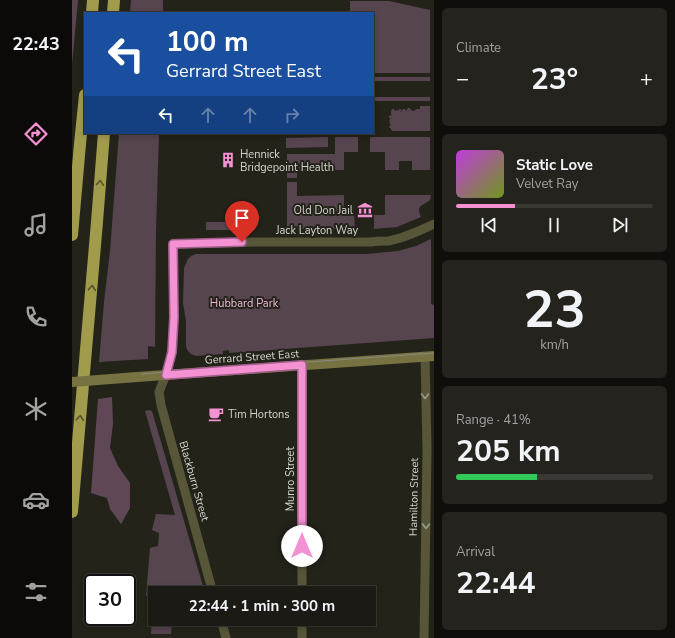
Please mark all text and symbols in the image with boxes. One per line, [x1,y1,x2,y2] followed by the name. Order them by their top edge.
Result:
[166,23,249,61] text: 100 m
[100,28,152,80] icon: left
[12,32,60,56] text: 22:43
[456,39,501,57] text: Climate
[166,59,321,83] text: Gerrard Street East
[531,59,578,100] text: 23°
[456,64,469,94] text: −
[640,64,653,94] text: +
[155,104,177,126] icon: left
[197,104,219,126] icon: ahead
[239,104,261,126] icon: ahead
[281,104,303,126] icon: right
[22,120,50,148] icon: directions
[240,147,334,175] place label: Hennick Bridgepoint Health
[219,151,237,169] building icon: Hennick Bridgepoint Health
[516,155,593,175] text: Static Love
[516,175,578,193] text: Velvet Ray
[96,180,105,186] one-way arrow
[225,201,259,242] pin
[356,201,374,219] museum icon: Old Don Jail
[294,203,354,218] place label: Old Don Jail
[231,207,253,229] icon: arrive
[22,211,50,239] icon: music
[478,214,500,236] icon: previous
[543,214,565,236] icon: pause
[609,214,631,236] icon: next
[275,223,358,238] street label: Jack Layton Way
[523,274,586,345] text: 23
[87,285,96,291] one-way arrow
[210,296,279,311] park label: Hubbard Park
[22,303,50,331] icon: phone
[540,336,569,354] text: km/h
[204,346,300,368] street label: Gerrard Street East
[421,393,430,399] one-way arrow
[22,395,50,423] icon: climate
[207,405,225,423] cafe icon: Tim Hortons
[228,407,290,422] place label: Tim Hortons
[456,411,531,429] text: Range · 41%
[76,415,85,421] one-way arrow
[456,431,561,472] text: 205 km
[175,439,213,523] street label: Blackburn Street
[283,447,298,511] street label: Munro Street
[406,458,422,536] street label: Hamilton Street
[22,486,50,514] icon: car
[422,523,430,529] one-way arrow
[281,525,323,567] position arrow
[456,543,495,561] text: Arrival
[456,563,535,604] text: 22:44
[84,574,136,626] speed limit sign: 30
[22,578,50,606] icon: filters
[189,596,335,616] text: 22:44 · 1 min · 300 m

